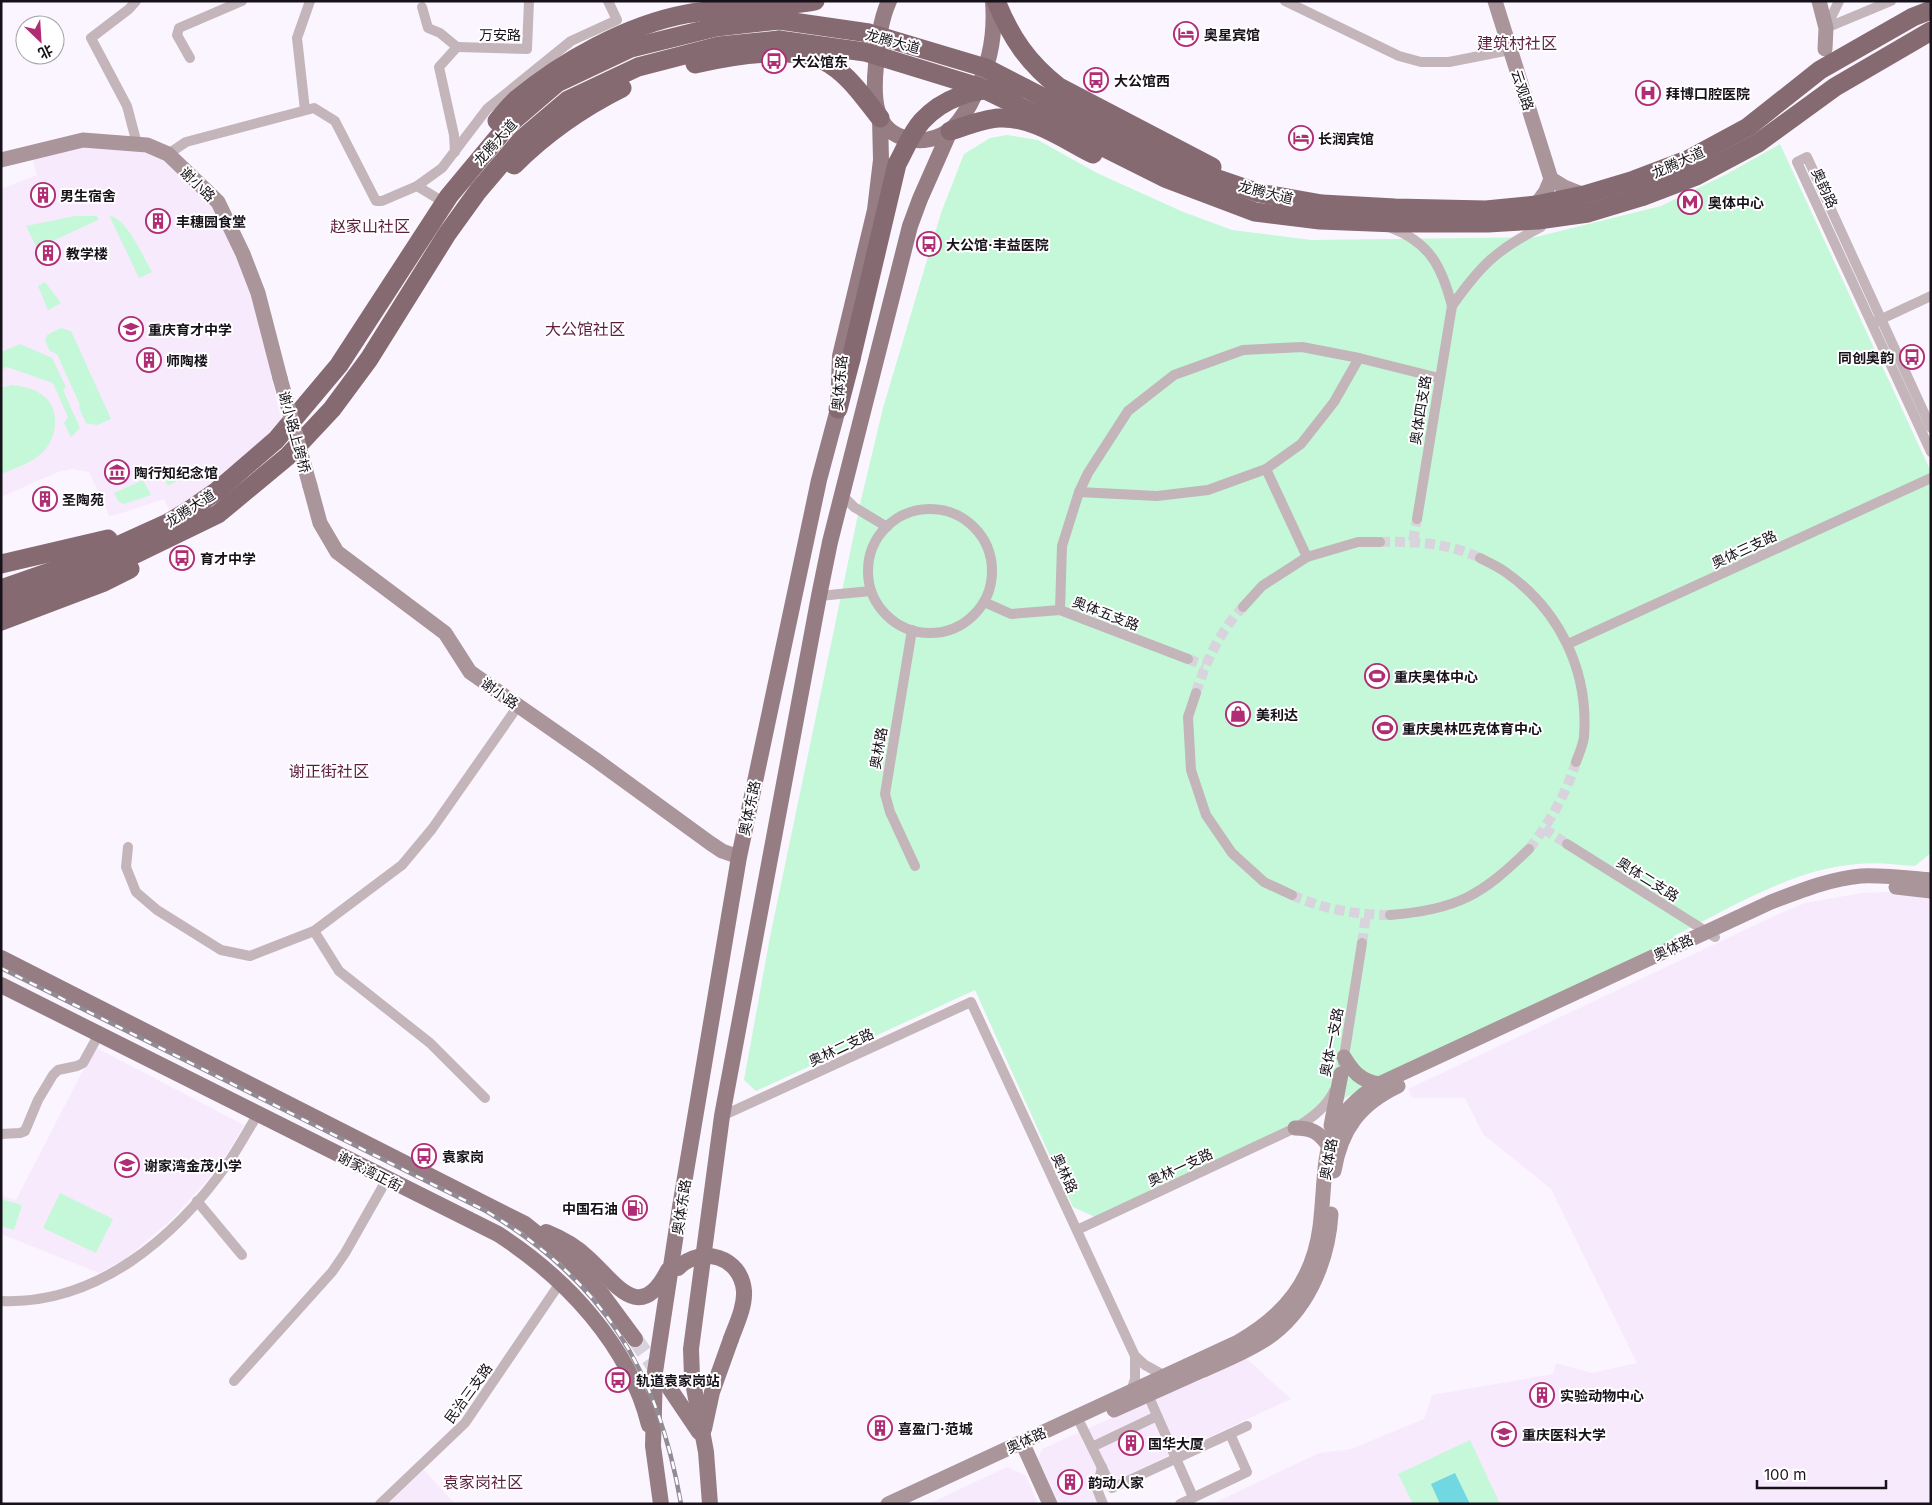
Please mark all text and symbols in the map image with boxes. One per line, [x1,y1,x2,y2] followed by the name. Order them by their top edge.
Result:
[15,15,65,65] north arrow
[1173,21,1199,47] hotel icon: 奥星宾馆
[479,26,521,43] street label: 万安路
[864,26,922,56] street label: 龙腾大道
[1204,26,1260,43] place label: 奥星宾馆
[1477,33,1557,53] district label: 建筑村社区
[36,42,56,63] text: 北
[761,48,787,74] bus stop icon: 大公馆东
[792,53,848,70] place label: 大公馆东
[1083,67,1109,93] bus stop icon: 大公馆西
[1508,67,1538,113] street label: 云观路
[1114,72,1170,89] place label: 大公馆西
[1635,80,1661,106] hospital icon: 拜博口腔医院
[1666,85,1750,102] place label: 拜博口腔医院
[470,116,520,168] street label: 龙腾大道
[1288,125,1314,151] hotel icon: 长润宾馆
[1318,130,1374,147] place label: 长润宾馆
[1649,143,1707,181] street label: 龙腾大道
[177,163,219,205] street label: 谢小路
[1808,165,1842,211] street label: 奥韵路
[1237,177,1295,207] street label: 龙腾大道
[30,182,56,208] building icon: 男生宿舍
[60,187,116,204] place label: 男生宿舍
[1677,189,1703,215] metro station icon: 奥体中心
[1708,194,1764,211] place label: 奥体中心
[145,208,171,234] building icon: 丰穗园食堂
[176,213,246,230] place label: 丰穗园食堂
[330,216,410,236] district label: 赵家山社区
[916,231,942,257] bus stop icon: 大公馆‧丰益医院
[946,236,1049,253] place label: 大公馆‧丰益医院
[35,240,61,266] building icon: 教学楼
[66,245,108,262] place label: 教学楼
[118,316,144,342] school or university icon: 重庆育才中学
[545,319,625,339] district label: 大公馆社区
[148,321,232,338] place label: 重庆育才中学
[1899,344,1925,370] bus stop icon: 同创奥韵
[136,347,162,373] building icon: 师陶楼
[1838,349,1894,366] place label: 同创奥韵
[166,352,208,369] place label: 师陶楼
[828,354,850,412] street label: 奥体东路
[1406,374,1434,446] street label: 奥体四支路
[276,389,314,475] street label: 谢小路上跨桥
[104,459,130,485] museum icon: 陶行知纪念馆
[134,464,218,481] place label: 陶行知纪念馆
[32,486,58,512] building icon: 圣陶苑
[162,486,218,530] street label: 龙腾大道
[62,491,104,508] place label: 圣陶苑
[1709,527,1779,571] street label: 奥体三支路
[169,545,195,571] bus stop icon: 育才中学
[200,550,256,567] place label: 育才中学
[1070,593,1142,633] street label: 奥体五支路
[1364,663,1390,689] sports icon: 重庆奥体中心
[1394,668,1478,685] place label: 重庆奥体中心
[478,674,522,712] street label: 谢小路
[1225,701,1251,727] shop icon: 美利达
[1256,706,1298,723] place label: 美利达
[1372,715,1398,741] sports icon: 重庆奥林匹克体育中心
[1402,720,1542,737] place label: 重庆奥林匹克体育中心
[866,726,890,770] street label: 奥林路
[289,761,369,781] district label: 谢正街社区
[735,779,763,837] street label: 奥体东路
[1614,853,1682,905] street label: 奥体二支路
[1650,930,1696,964] street label: 奥体路
[1316,1006,1346,1078] street label: 奥体一支路
[806,1025,876,1069] street label: 奥林二支路
[1316,1137,1340,1181] street label: 奥体路
[411,1143,437,1169] bus stop icon: 袁家岗
[1145,1145,1215,1189] street label: 奥林一支路
[335,1148,405,1194] street label: 谢家湾正街
[442,1148,484,1165] place label: 袁家岗
[1048,1150,1082,1196] street label: 奥林路
[114,1152,140,1178] school or university icon: 谢家湾金茂小学
[144,1157,242,1174] place label: 谢家湾金茂小学
[668,1178,694,1236] street label: 奥体东路
[622,1195,648,1221] fuel station icon: 中国石油
[562,1200,618,1217] place label: 中国石油
[441,1360,495,1426] street label: 民治三支路
[605,1367,631,1393] bus stop icon: 轨道袁家岗站
[636,1372,720,1389] place label: 轨道袁家岗站
[1529,1382,1555,1408] building icon: 实验动物中心
[1560,1387,1644,1404] place label: 实验动物中心
[867,1415,893,1441] building icon: 喜盈门·范城
[898,1420,973,1437] place label: 喜盈门·范城
[1491,1421,1517,1447] school or university icon: 重庆医科大学
[1003,1423,1049,1457] street label: 奥体路
[1522,1426,1606,1443] place label: 重庆医科大学
[1118,1430,1144,1456] building icon: 国华大厦
[1148,1435,1204,1452] place label: 国华大厦
[1757,1458,1886,1490] scale bar
[1764,1465,1806,1484] text: 100 m
[1057,1469,1083,1495] building icon: 韵动人家
[443,1472,523,1492] district label: 袁家岗社区
[1088,1474,1144,1491] place label: 韵动人家

